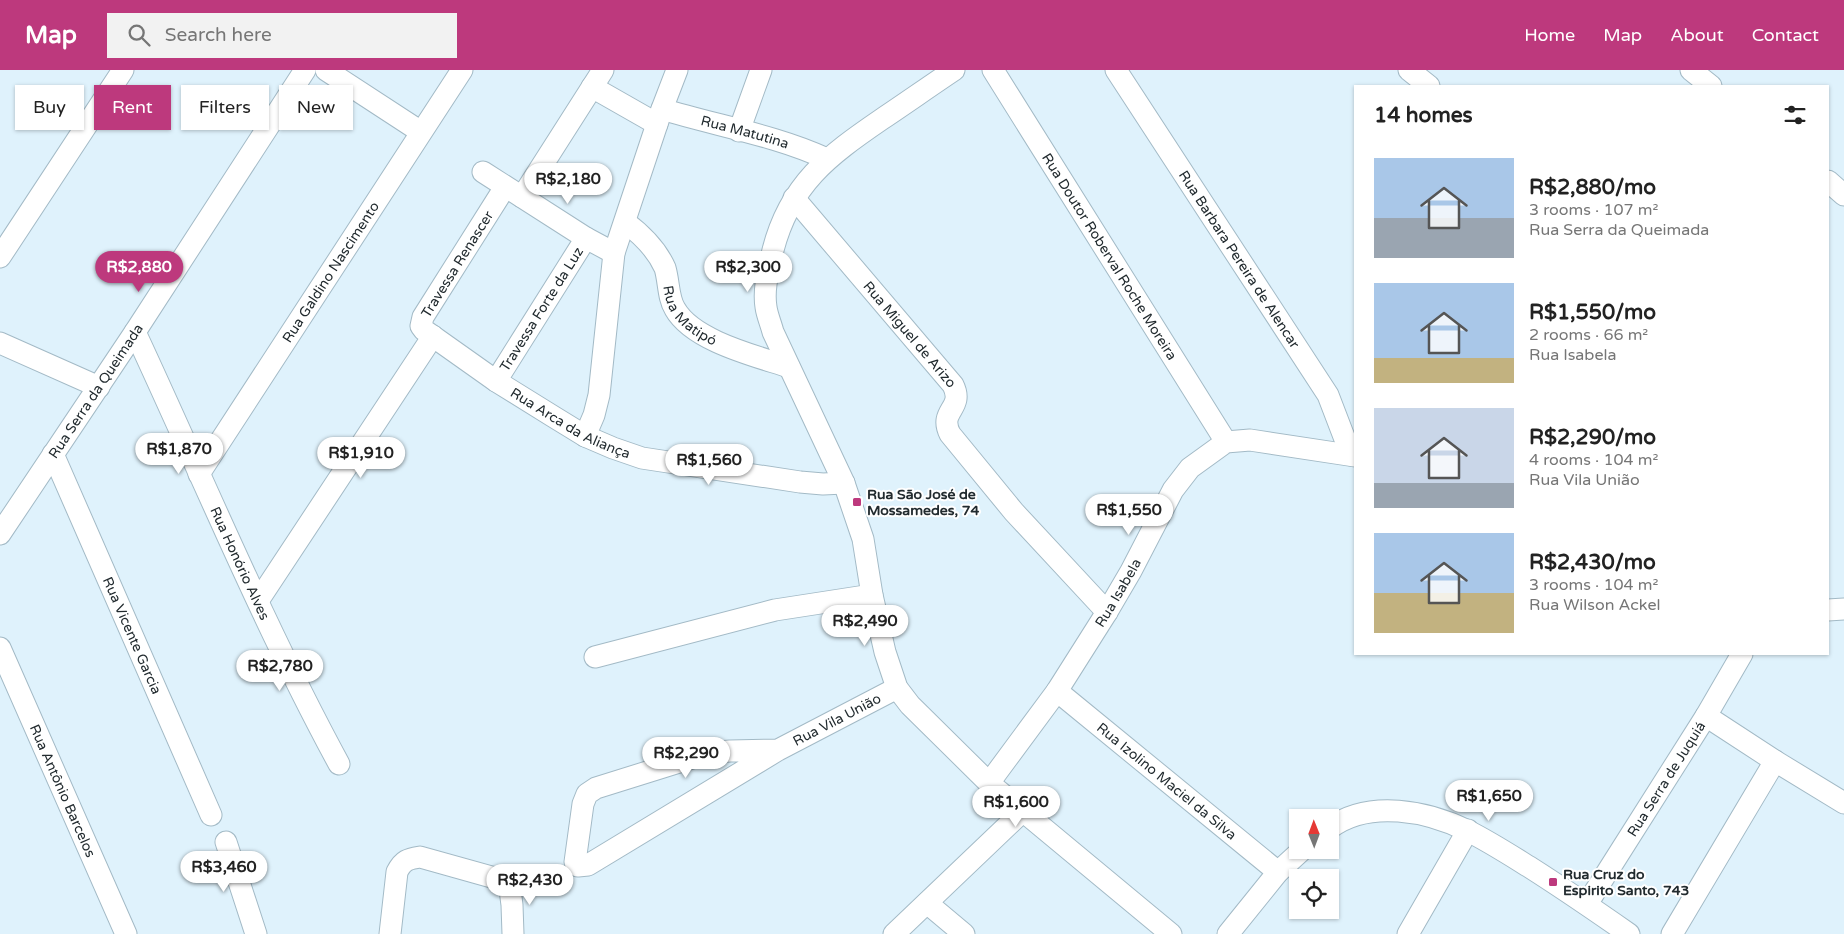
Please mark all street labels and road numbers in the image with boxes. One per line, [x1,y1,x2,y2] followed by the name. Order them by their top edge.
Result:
[699,112,791,152] street label: Rua Matutina
[1038,150,1180,363] street label: Rua Doutor Roberval Roche Moreira
[1175,168,1304,352] street label: Rua Barbara Pereira de Alencar
[279,199,383,346] street label: Rua Galdino Nascimento
[418,207,497,321] street label: Travessa Renascer
[496,244,587,375] street label: Travessa Forte da Luz
[860,278,960,391] street label: Rua Miguel de Arizo
[659,284,719,349] street label: Rua Matipó
[45,321,147,462] street label: Rua Serra da Queimada
[507,384,632,462] street label: Rua Arca da Aliança
[206,504,273,623] street label: Rua Honório Alves
[1092,556,1145,631] street label: Rua Isabela
[99,574,165,697] street label: Rua Vicente Garcia
[790,690,884,750] street label: Rua Vila União
[1624,718,1709,840] street label: Rua Serra de Juquiá
[1093,719,1240,844] street label: Rua Izolino Maciel da Silva
[26,722,99,860] street label: Rua Antônio Barcelos

